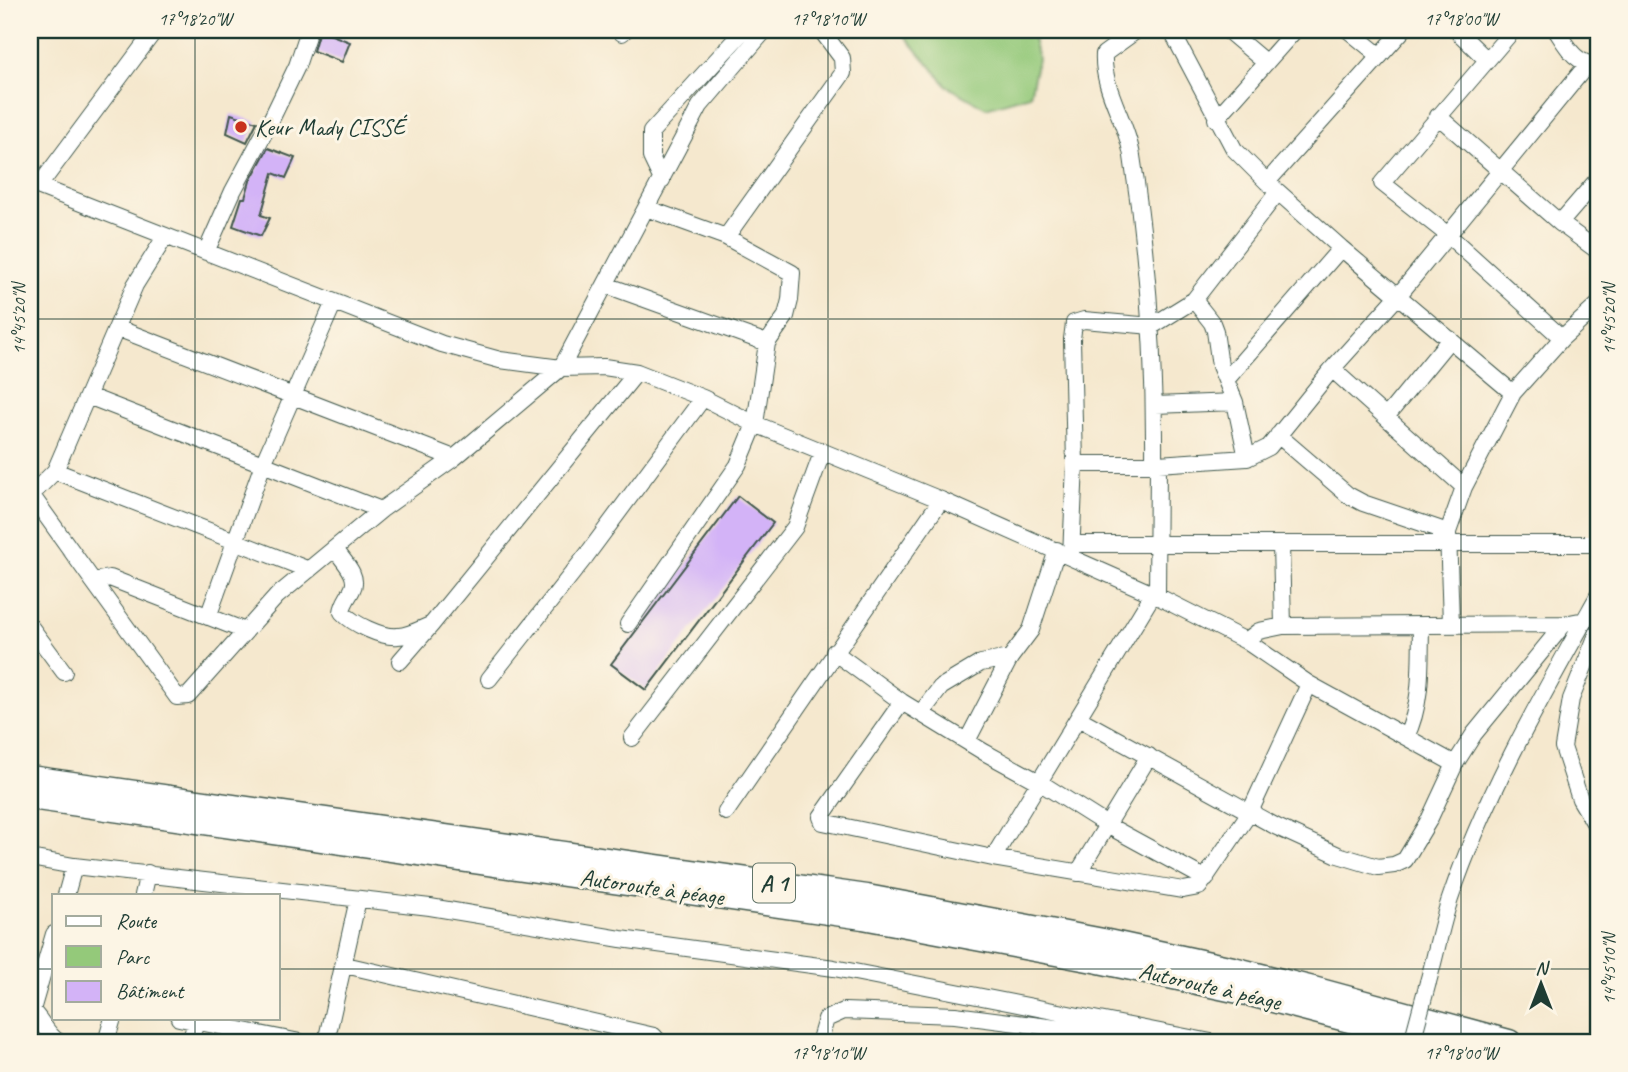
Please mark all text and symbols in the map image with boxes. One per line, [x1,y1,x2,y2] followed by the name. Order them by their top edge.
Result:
[158,8,235,30] text: 17°18'20"W
[791,8,868,30] text: 17°18'10"W
[1424,8,1501,30] text: 17°18'00"W
[255,112,408,142] place label: Keur Mady CISSÉ
[233,119,249,135] marker: Keur Mady CISSÉ
[8,280,30,354] text: 14°45'20"N
[1598,280,1620,354] text: 14°45'20"N
[578,862,728,912] street label: Autoroute à péage
[753,863,795,902] road number: A 1
[52,894,280,1020] legend
[116,908,157,934] text: Route
[1598,930,1620,1004] text: 14°45'10"N
[116,944,151,970] text: Parc
[1506,950,1576,1020] north arrow
[1136,955,1286,1017] street label: Autoroute à péage
[1535,956,1550,980] text: N
[116,978,185,1004] text: Bâtiment
[791,1042,868,1064] text: 17°18'10"W
[1424,1042,1501,1064] text: 17°18'00"W

